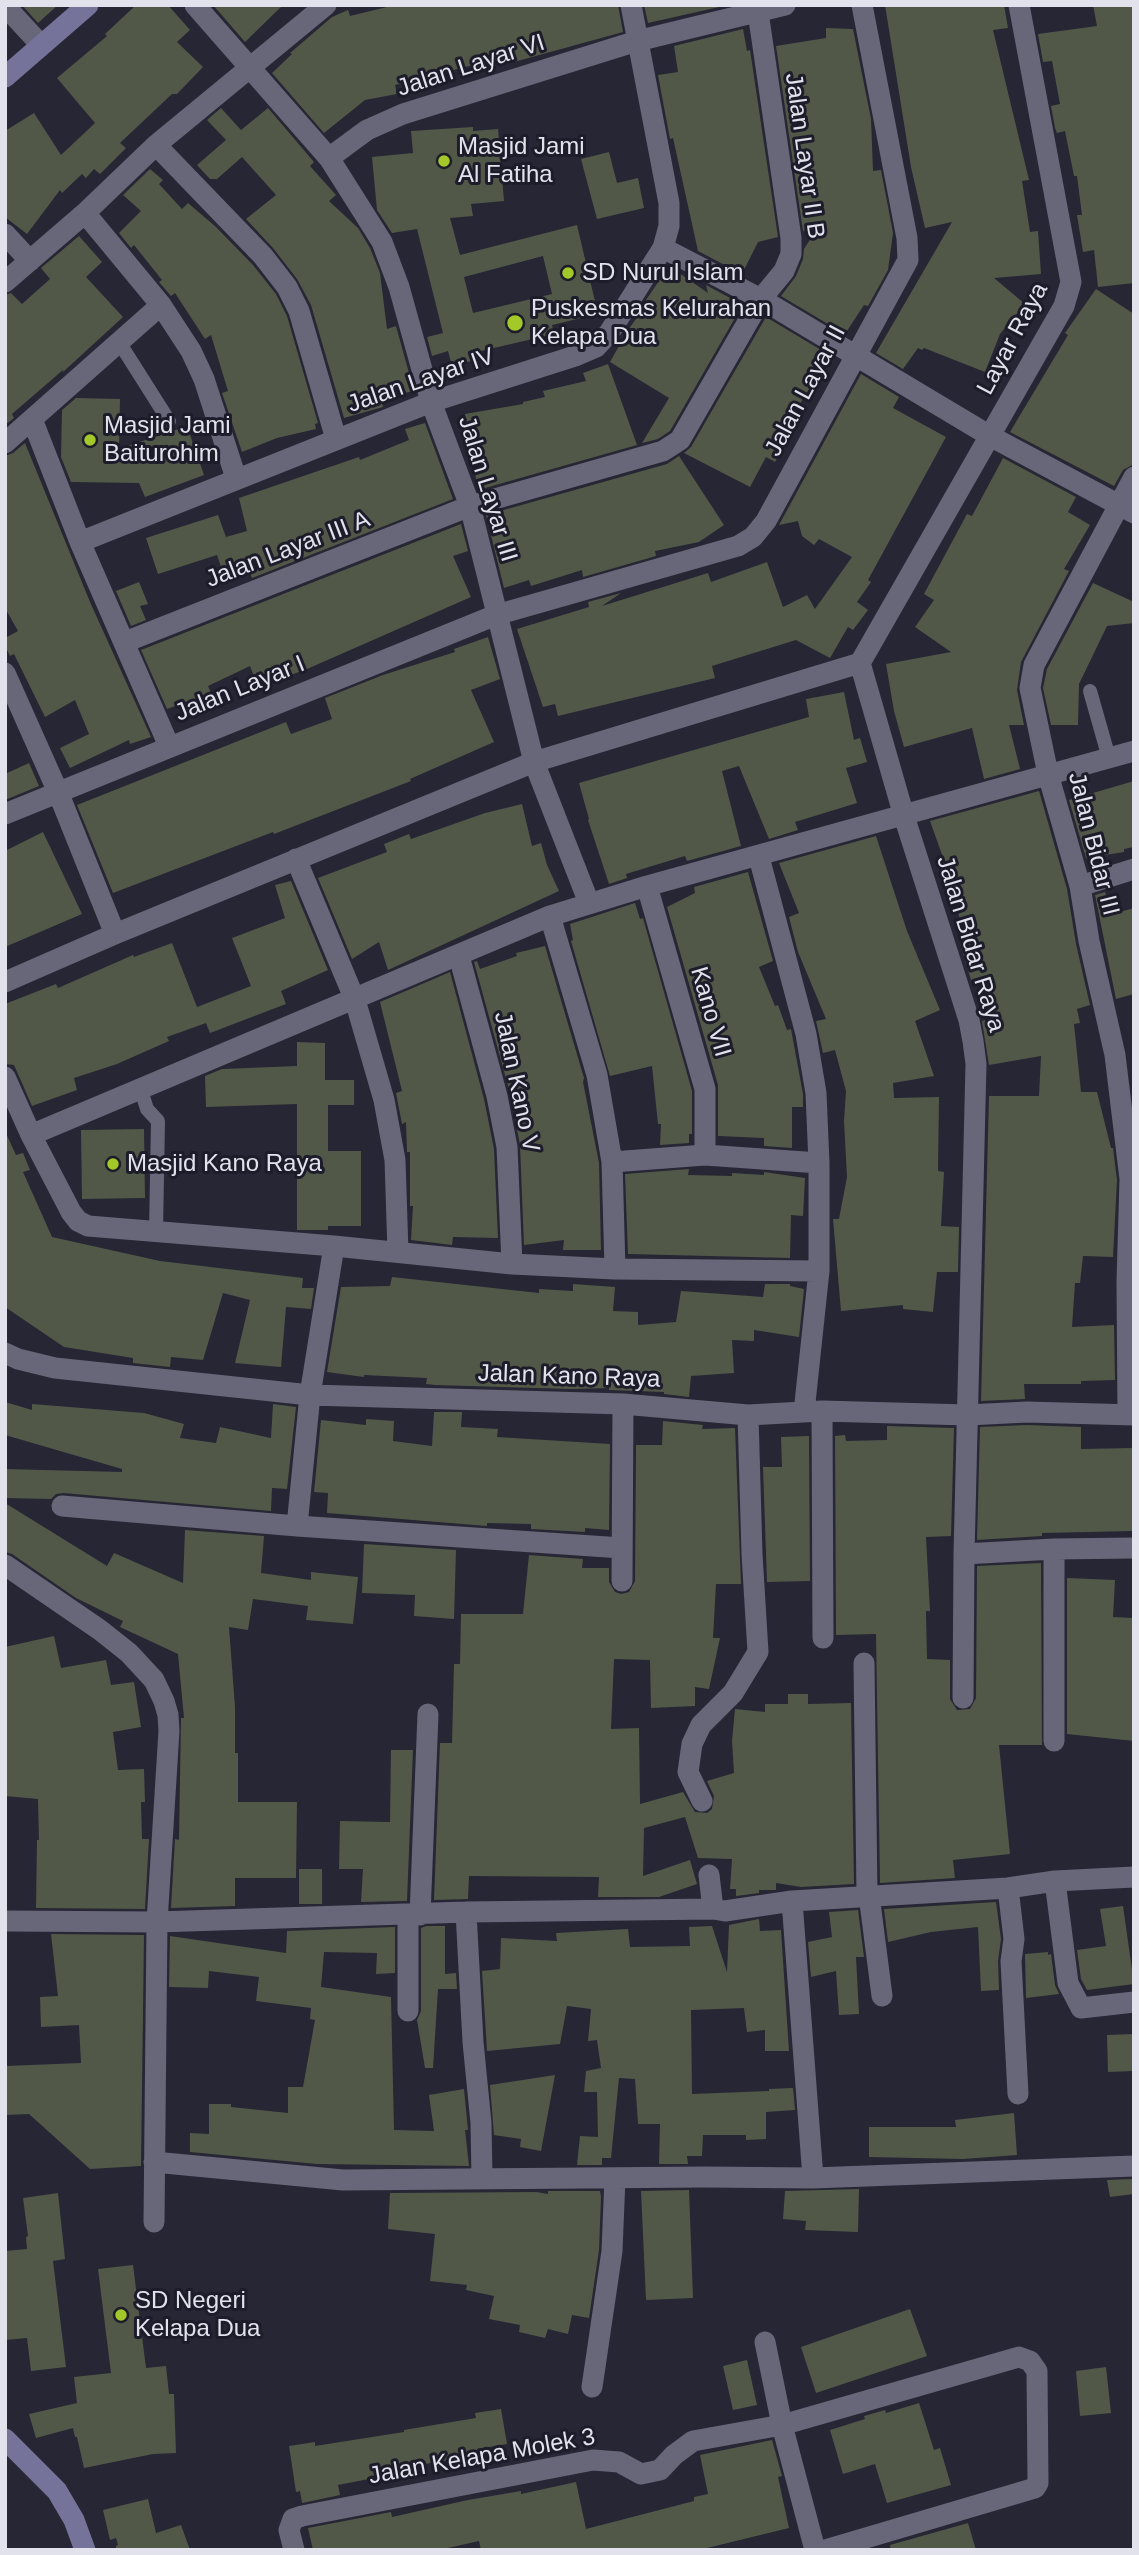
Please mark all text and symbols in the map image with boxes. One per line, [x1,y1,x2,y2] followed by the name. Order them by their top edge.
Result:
[394,29,548,103] street label: Jalan Layar VI
[778,71,830,241] street label: Jalan Layar II B
[458,133,585,189] place label: Masjid Jami Al Fatiha
[436,153,452,169] marker: Masjid Jami Al Fatiha
[582,259,743,287] place label: SD Nurul Islam
[560,265,576,281] marker: SD Nurul Islam
[971,278,1055,400] street label: Layar Raya
[531,295,771,351] place label: Puskesmas Kelurahan Kelapa Dua
[505,313,525,333] marker: Puskesmas Kelurahan Kelapa Dua
[759,321,853,461] street label: Jalan Layar II
[344,342,498,420] street label: Jalan Layar IV
[104,412,231,468] place label: Masjid Jami Baiturohim
[451,413,523,565] street label: Jalan Layar III
[82,432,98,448] marker: Masjid Jami Baiturohim
[202,505,374,595] street label: Jalan Layar III A
[171,650,309,728] street label: Jalan Layar I
[1061,769,1125,919] street label: Jalan Bidar III
[930,852,1010,1036] street label: Jalan Bidar Raya
[683,964,737,1060] street label: Kano VII
[487,1009,545,1155] street label: Jalan Kano V
[127,1150,322,1178] place label: Masjid Kano Raya
[105,1156,121,1172] marker: Masjid Kano Raya
[477,1359,661,1395] street label: Jalan Kano Raya
[135,2287,260,2343] place label: SD Negeri Kelapa Dua
[113,2307,129,2323] marker: SD Negeri Kelapa Dua
[367,2423,597,2491] street label: Jalan Kelapa Molek 3

